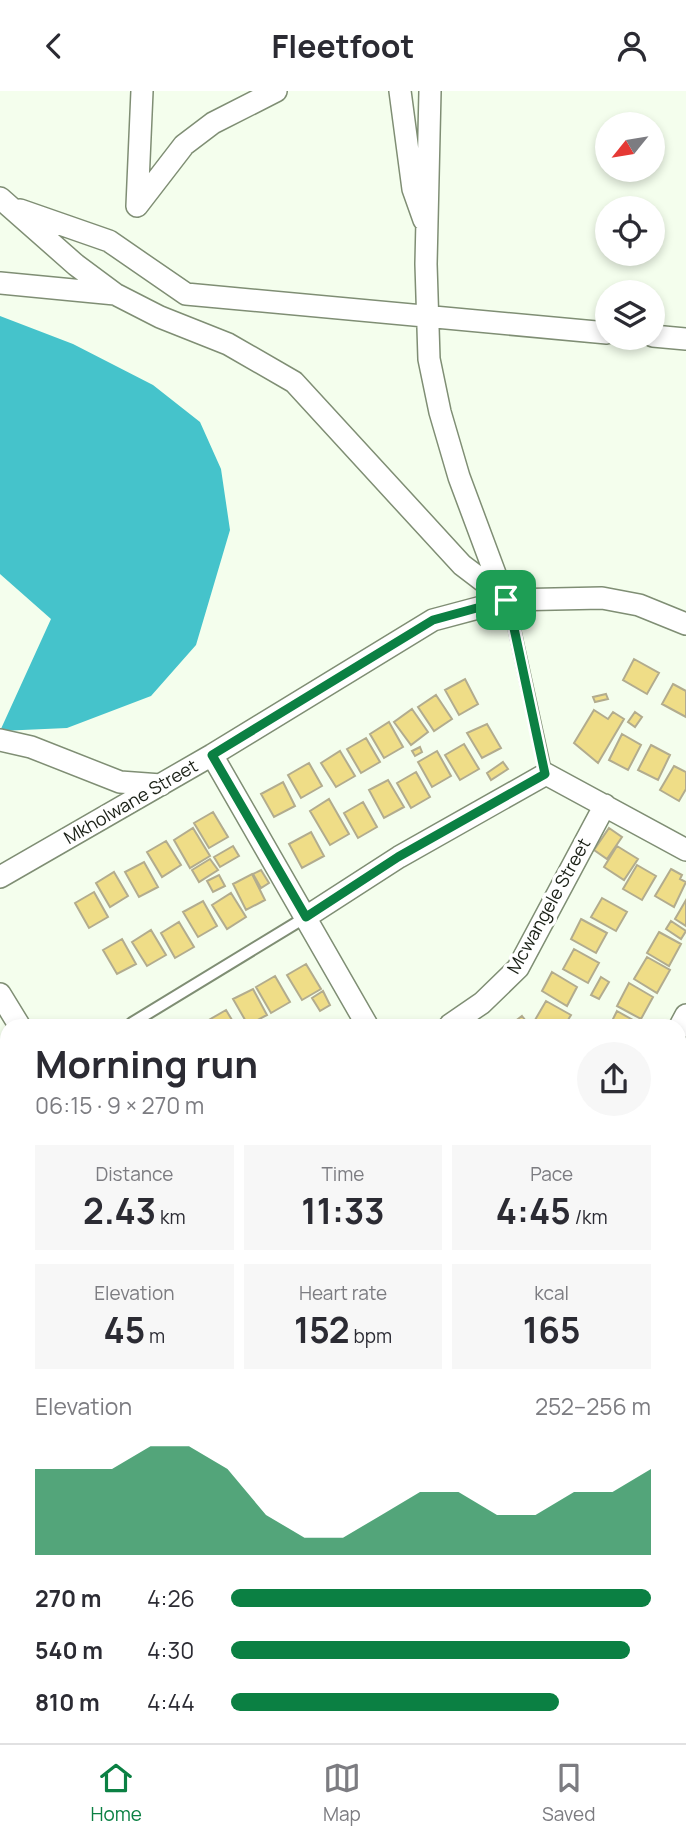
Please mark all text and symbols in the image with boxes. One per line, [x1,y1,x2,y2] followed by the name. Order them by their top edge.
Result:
[272,24,414,68] text: Fleetfoot
[35,27,73,65] icon: back
[613,27,651,65] icon: person
[595,112,665,182] north arrow
[595,112,665,350] map controls
[595,196,665,266] button: locate
[595,280,665,350] button: layers
[476,570,536,630] pin
[487,581,525,619] icon: arrive
[59,753,202,849] street label: Mkholwane Street
[501,833,595,978] street label: Mcwangele Street
[35,1037,258,1089] text: Morning run
[577,1042,651,1116] button: share
[35,1089,204,1121] text: 06:15 · 9 × 270 m
[95,1161,173,1187] text: Distance
[322,1161,364,1187] text: Time
[530,1161,573,1187] text: Pace
[83,1187,156,1235] text: 2.43
[301,1187,385,1235] text: 11:33
[496,1187,571,1235] text: 4:45
[156,1204,186,1230] text: km
[571,1204,608,1230] text: /km
[94,1280,174,1306] text: Elevation
[299,1280,387,1306] text: Heart rate
[534,1280,569,1306] text: kcal
[103,1306,145,1354] text: 45
[294,1306,350,1354] text: 152
[523,1306,580,1354] text: 165
[145,1323,165,1349] text: m
[350,1323,392,1349] text: bpm
[35,1390,132,1422] text: Elevation
[535,1390,651,1422] text: 252–256 m
[35,1582,101,1614] text: 270 m
[147,1582,195,1614] text: 4:26
[35,1634,103,1666] text: 540 m
[147,1634,194,1666] text: 4:30
[35,1686,100,1718] text: 810 m
[147,1686,195,1718] text: 4:44
[91,1759,142,1827] tab: Home
[323,1759,361,1827] tab: Map
[542,1759,595,1827] tab: Saved

